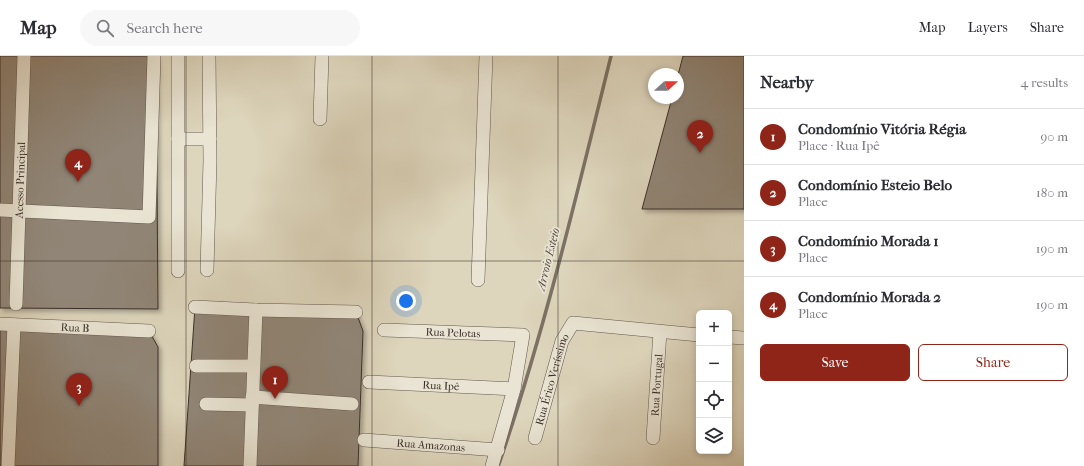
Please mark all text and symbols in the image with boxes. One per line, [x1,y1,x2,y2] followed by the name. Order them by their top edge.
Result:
[80,10,360,46] search box
[20,17,56,39] text: Map
[94,17,116,39] icon: search
[126,19,203,37] text: Search here
[919,19,946,36] text: Map
[968,19,1008,36] text: Layers
[1030,19,1064,36] text: Share
[648,68,684,104] north arrow
[760,72,814,92] text: Nearby
[1021,75,1068,90] text: 4 results
[687,120,713,153] pin: 2
[798,120,966,138] text: Condomínio Vitória Régia
[771,129,775,144] text: 1
[1040,129,1068,144] text: 90 m
[798,138,880,153] text: Place · Rua Ipê
[12,142,28,220] street label: Acesso Principal
[65,149,91,182] pin: 4
[798,176,952,194] text: Condomínio Esteio Belo
[770,185,776,200] text: 2
[1036,185,1068,200] text: 180 m
[798,194,828,209] text: Place
[533,226,563,294] water label: Arroio Esteio
[798,232,939,250] text: Condomínio Morada 1
[770,241,776,256] text: 3
[1036,241,1068,256] text: 190 m
[798,250,828,265] text: Place
[798,288,941,306] text: Condomínio Morada 2
[396,291,416,311] your location
[769,297,777,312] text: 4
[1036,297,1068,312] text: 190 m
[798,306,828,321] text: Place
[696,310,732,454] map controls
[696,310,732,346] button: +
[60,320,90,335] street label: Rua B
[425,325,481,340] street label: Rua Pelotas
[532,331,572,427] street label: Rua Érico Veríssimo
[760,344,910,381] button: Save
[918,344,1068,381] button: Share
[696,346,732,382] button: −
[648,354,665,417] street label: Rua Portugal
[262,366,288,399] pin: 1
[66,373,92,406] pin: 3
[422,378,460,393] street label: Rua Ipê
[696,382,732,418] button: locate
[696,418,732,454] button: layers
[396,436,466,454] street label: Rua Amazonas

